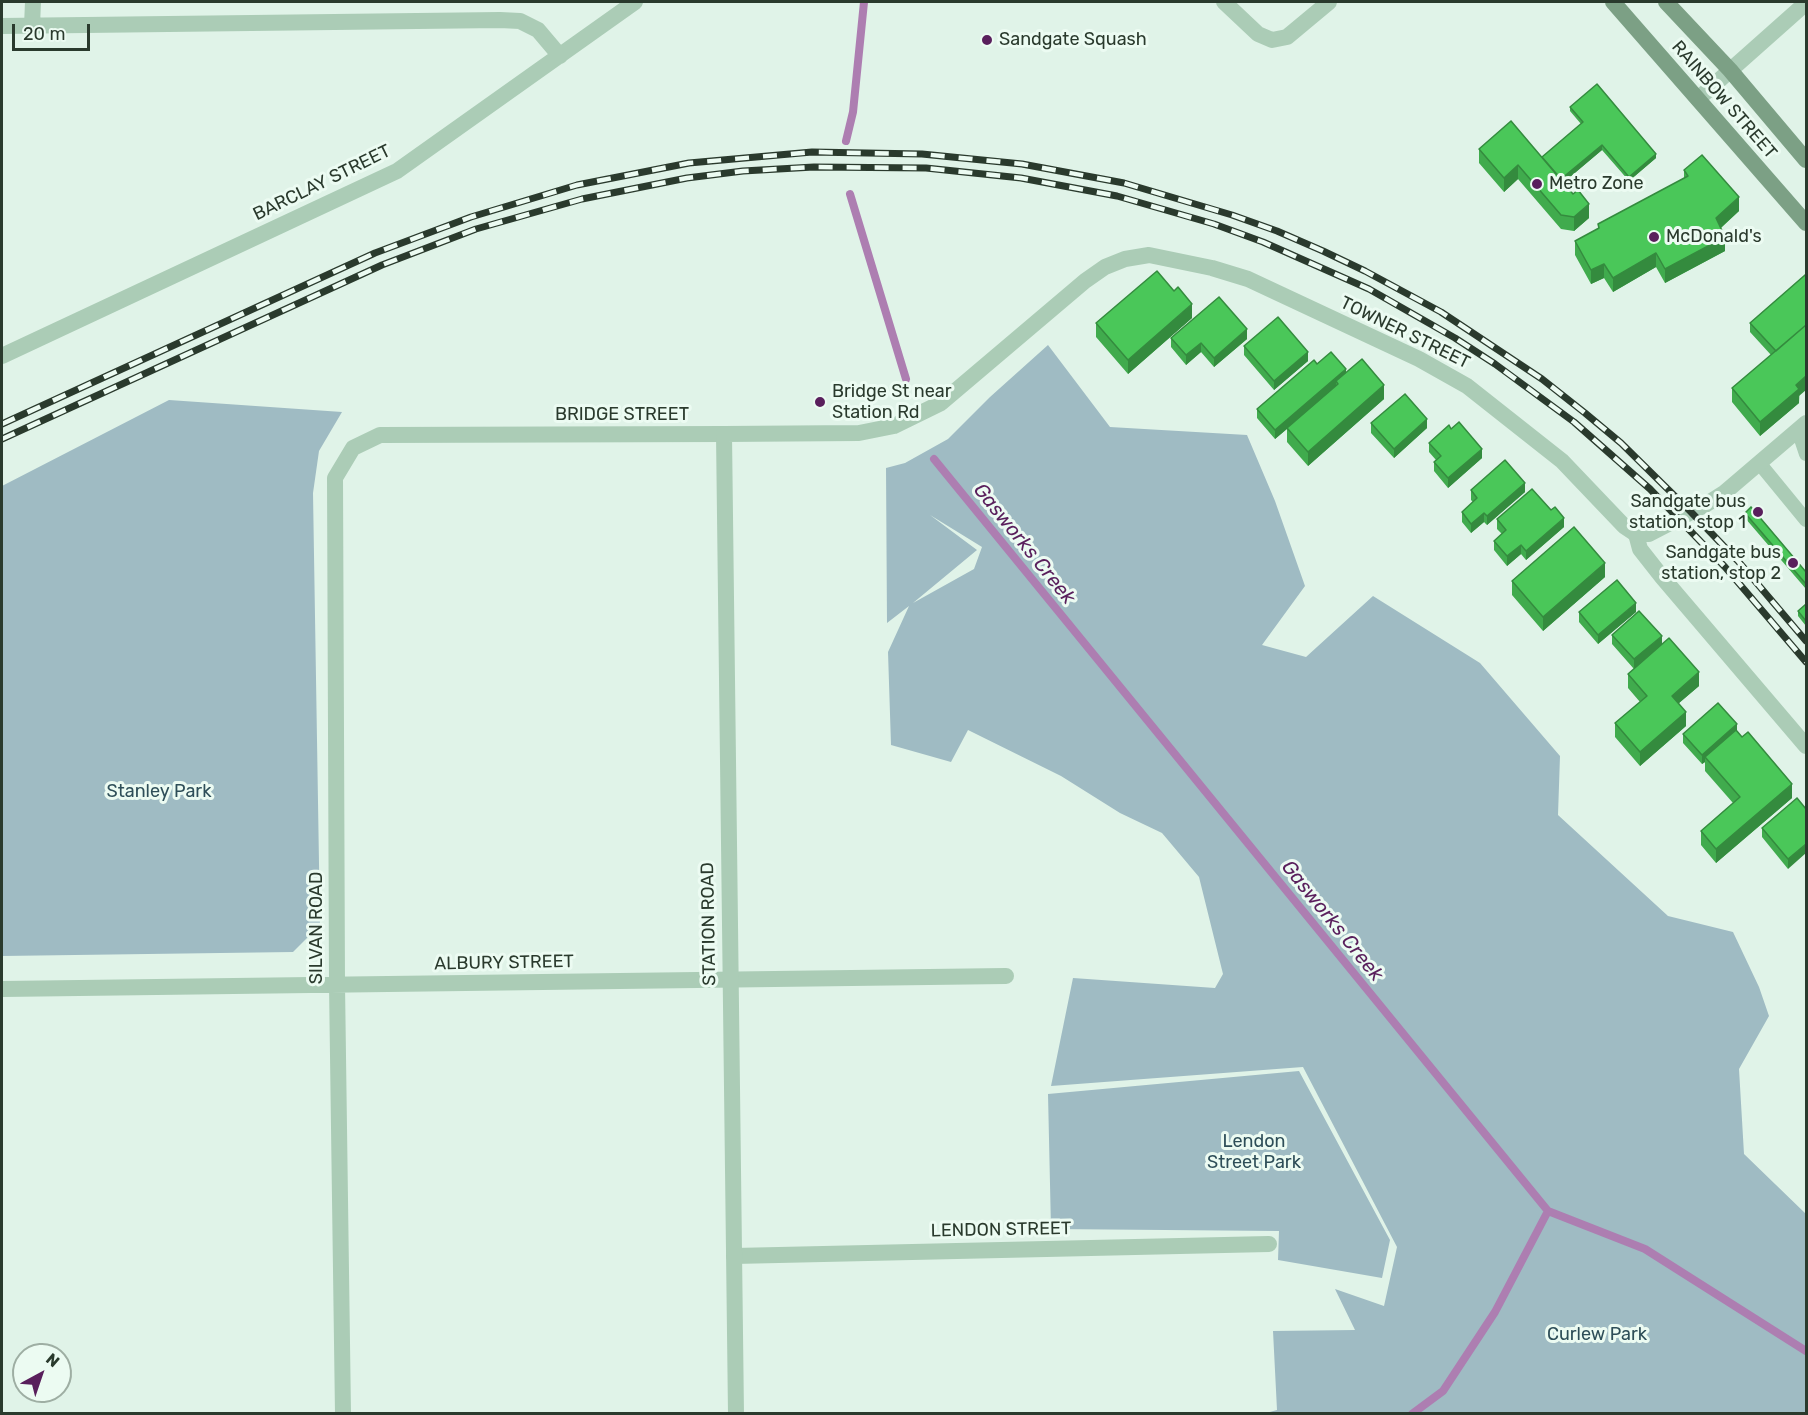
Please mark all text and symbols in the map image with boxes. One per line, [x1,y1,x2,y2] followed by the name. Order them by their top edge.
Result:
[15,12,93,50] scale bar
[23,23,65,45] text: 20 m
[999,29,1147,51] place label: Sandgate Squash
[980,33,994,47] marker: Sandgate Squash
[1667,36,1781,164] street label: RAINBOW STREET
[250,140,394,226] street label: BARCLAY STREET
[1549,173,1644,195] place label: Metro Zone
[1530,177,1544,191] marker: Metro Zone
[1666,226,1762,248] place label: McDonald's
[1647,230,1661,244] marker: McDonald's
[1337,292,1473,374] street label: TOWNER STREET
[832,381,952,424] place label: Bridge St near Station Rd
[813,395,827,409] marker: Bridge St near Station Rd
[555,404,689,426] street label: BRIDGE STREET
[968,479,1080,609] water label: Gasworks Creek
[1629,491,1746,534] place label: Sandgate bus station, stop 1
[1751,505,1765,519] marker: Sandgate bus station, stop 1
[1661,542,1781,584] place label: Sandgate bus station, stop 2
[1786,556,1800,570] marker: Sandgate bus station, stop 2
[107,781,211,803] park label: Stanley Park
[1276,856,1388,986] water label: Gasworks Creek
[697,862,721,986] street label: STATION ROAD
[306,872,328,984] street label: SILVAN ROAD
[434,951,574,975] street label: ALBURY STREET
[1207,1131,1301,1174] park label: Lendon Street Park
[931,1218,1071,1242] street label: LENDON STREET
[1547,1324,1647,1346] park label: Curlew Park
[12,1343,72,1403] north arrow
[42,1349,63,1371] text: N

